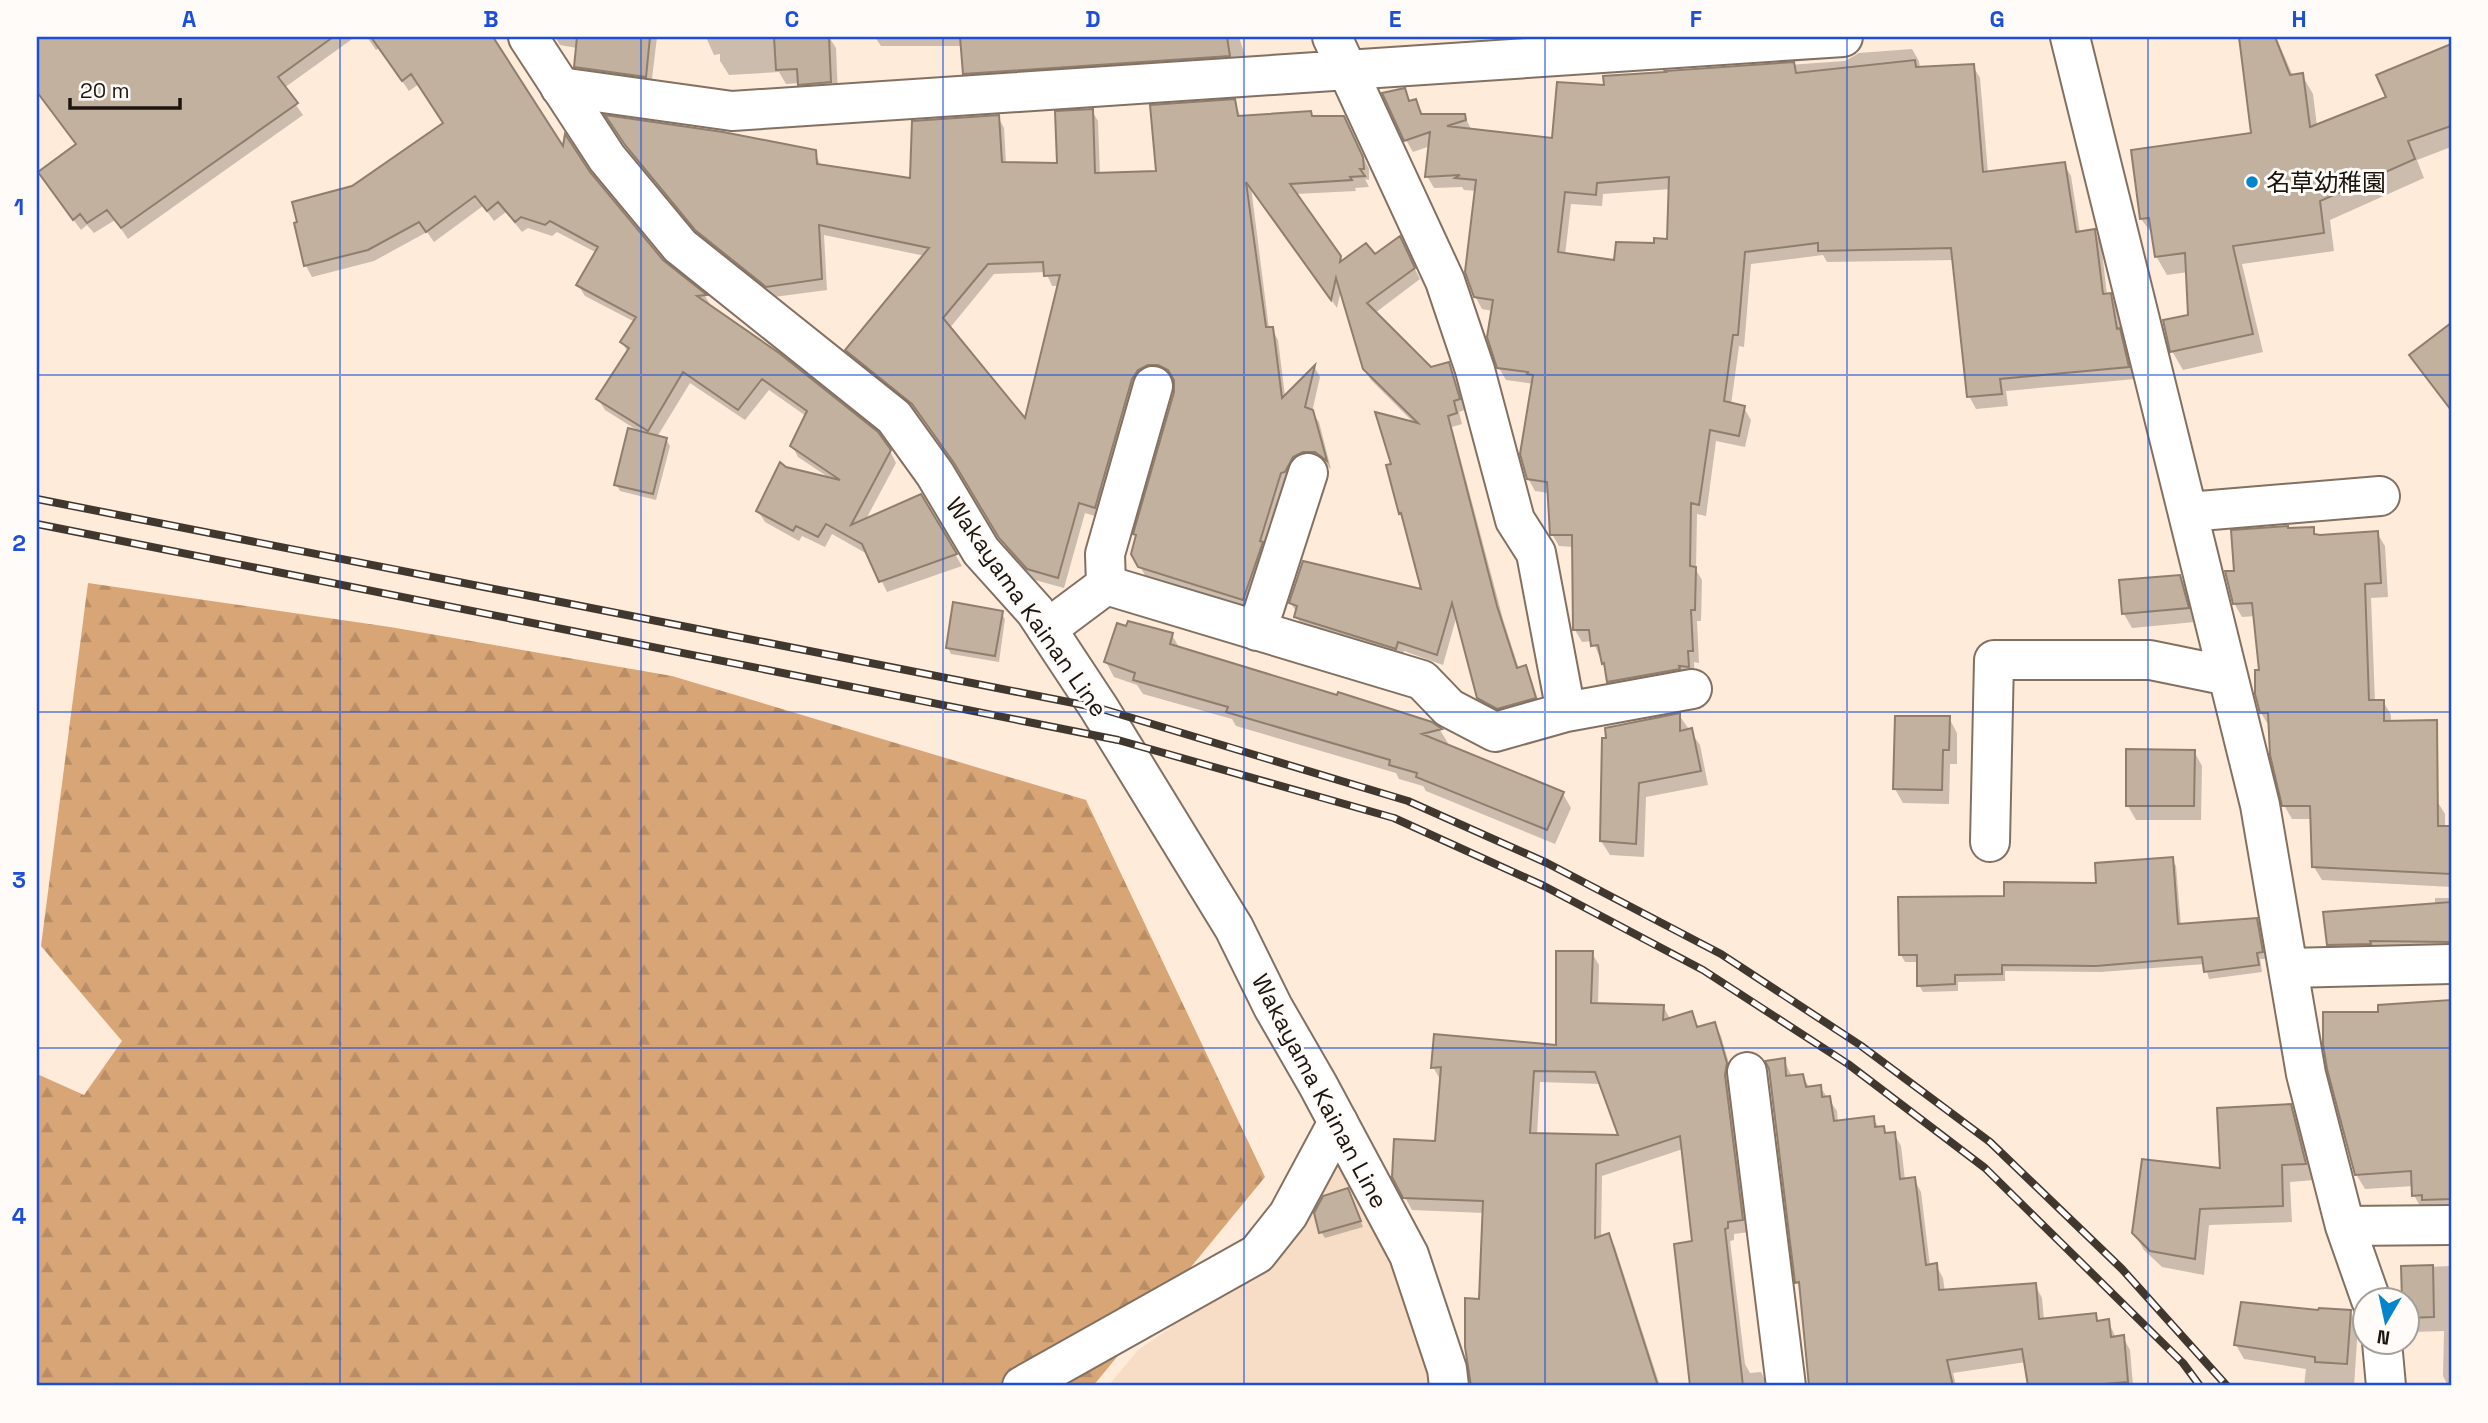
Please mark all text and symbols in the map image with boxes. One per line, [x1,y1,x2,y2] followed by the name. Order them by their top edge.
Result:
[182,4,197,34] text: A
[483,4,499,34] text: B
[785,4,799,34] text: C
[1085,4,1101,34] text: D
[1389,4,1401,34] text: E
[1690,4,1702,34] text: F
[1989,4,2005,34] text: G
[2291,4,2307,34] text: H
[70,66,180,110] scale bar
[80,77,130,104] text: 20 m
[2266,167,2386,198] place label: 名草幼稚園
[2244,174,2260,190] marker: 名草幼稚園
[14,192,24,222] text: 1
[939,491,1115,723] street label: Wakayama Kainan Line
[12,528,26,558] text: 2
[12,865,26,895] text: 3
[1245,968,1395,1214] street label: Wakayama Kainan Line
[12,1201,27,1231] text: 4
[2352,1286,2422,1356] north arrow
[2375,1324,2392,1351] text: N

